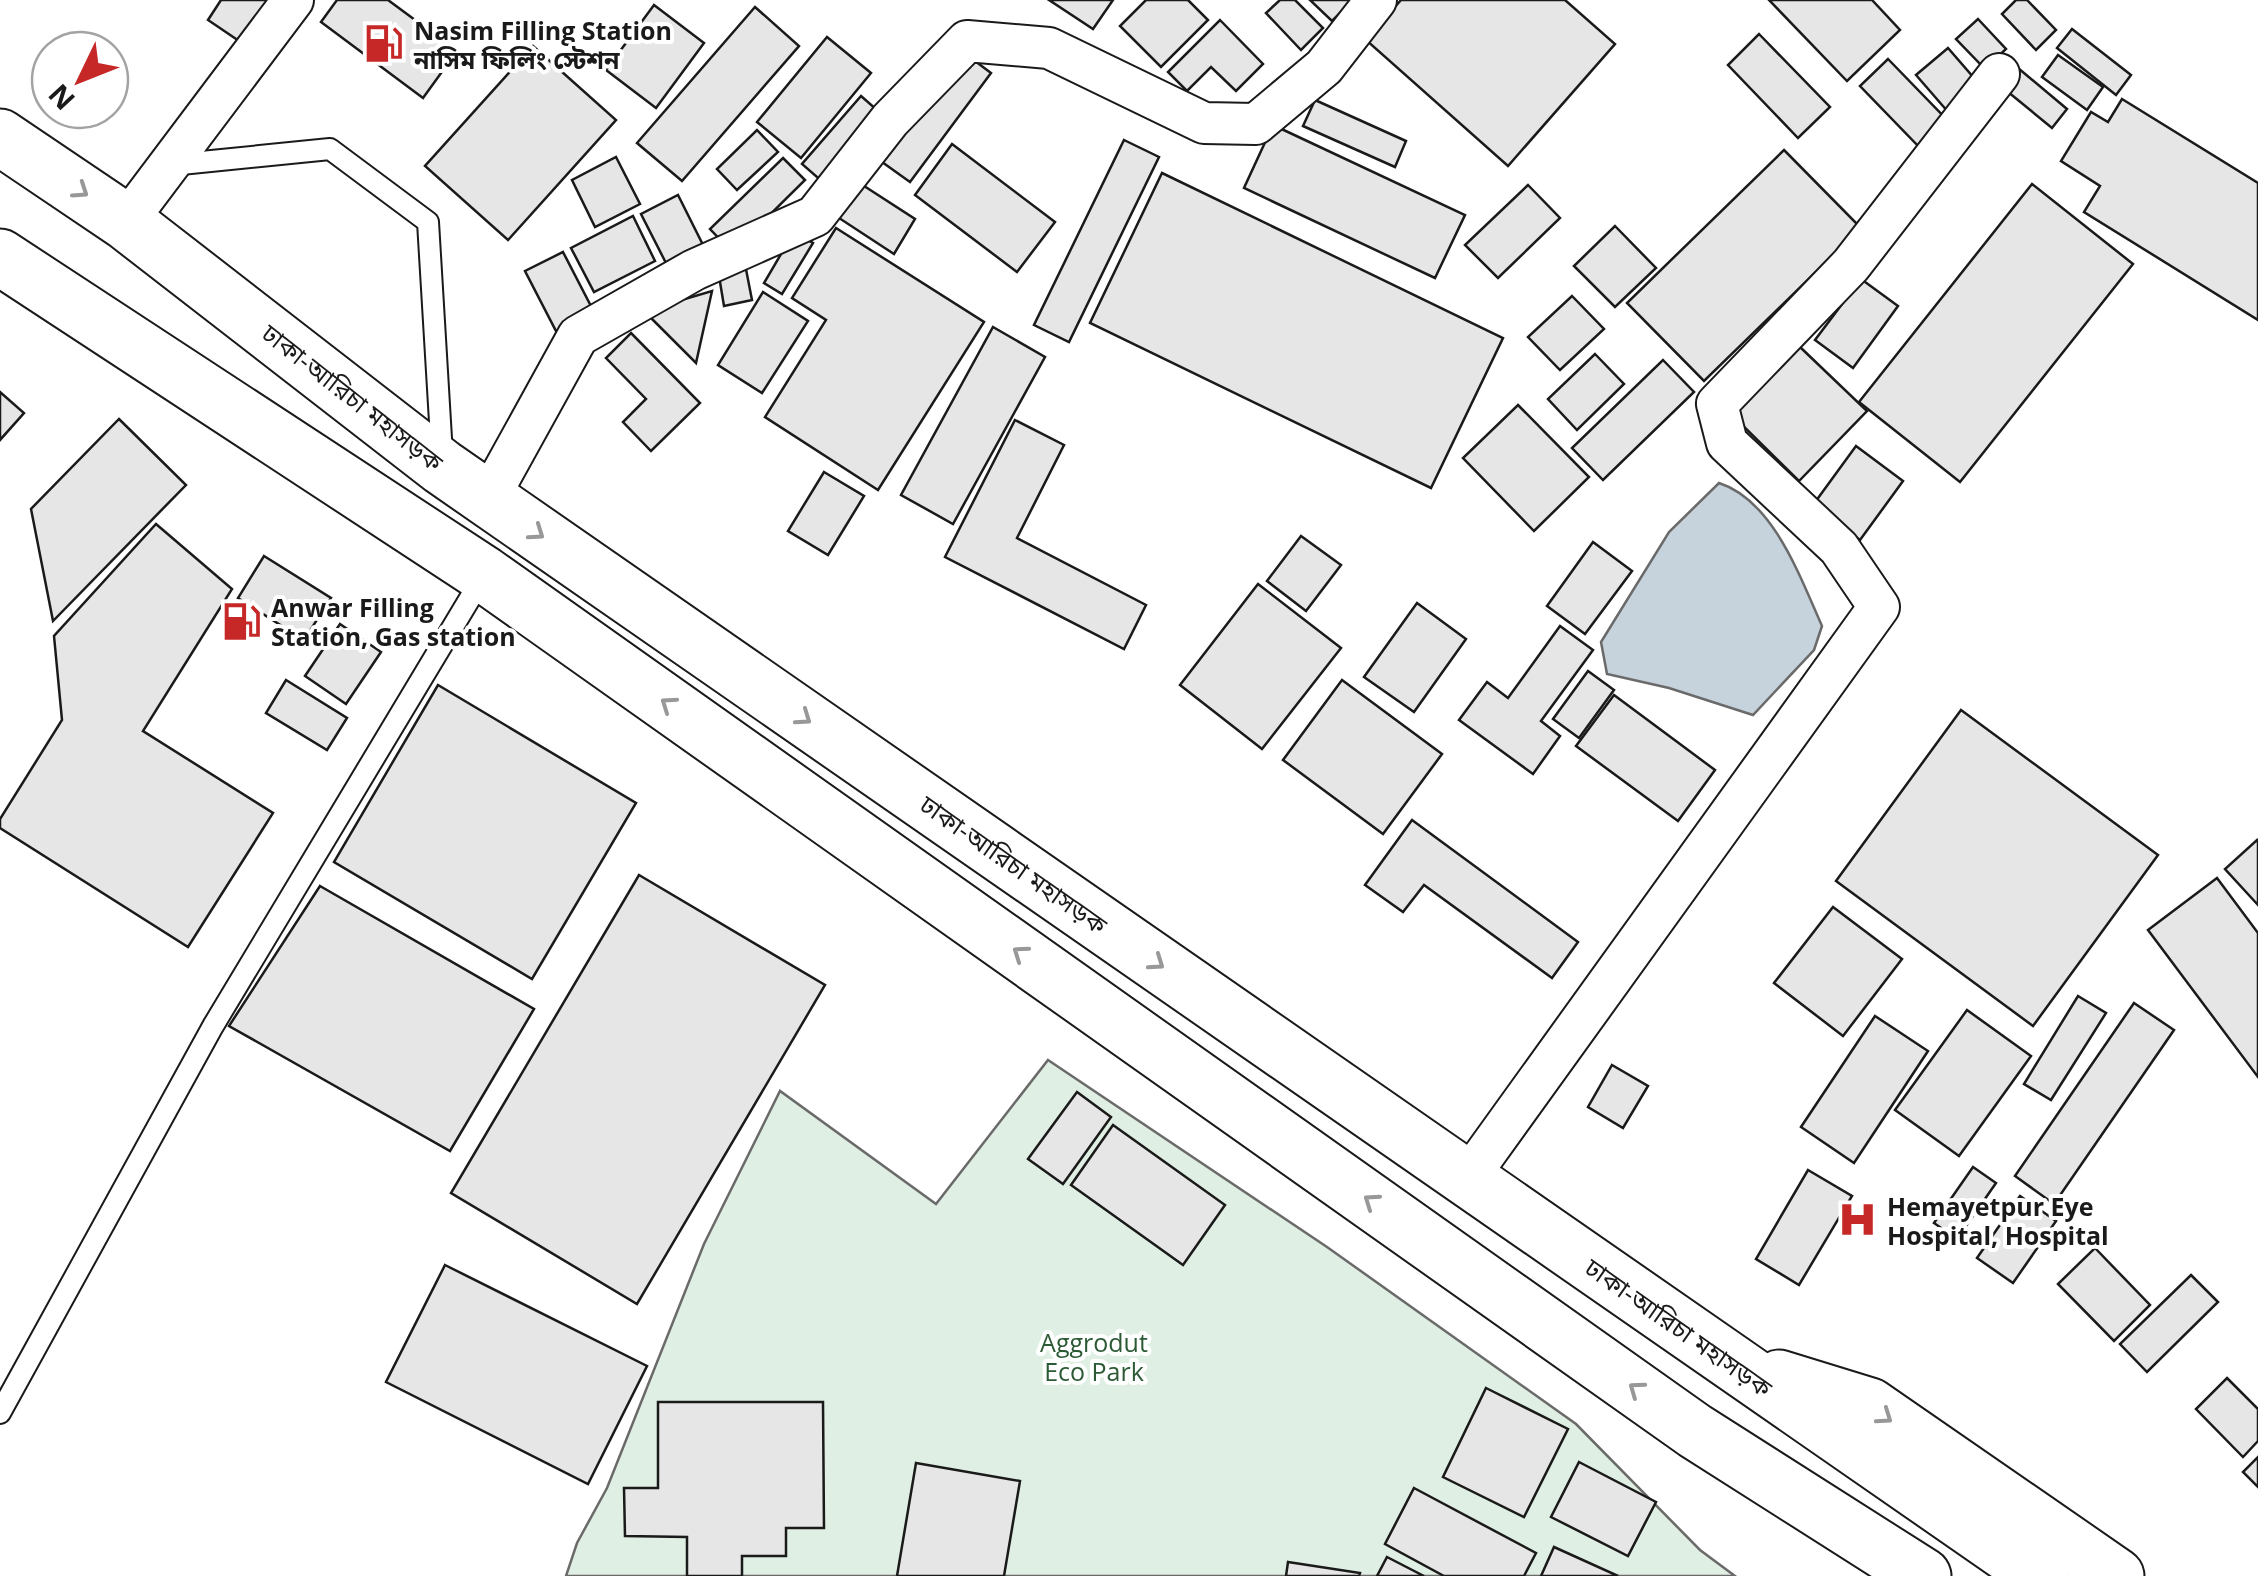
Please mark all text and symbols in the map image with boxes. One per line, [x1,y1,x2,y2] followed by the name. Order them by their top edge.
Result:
[413,13,672,76] place label: Nasim Filling Station নাসিম ফিলিং স্টেশন
[363,23,405,65] fuel station icon: Nasim Filling Station নাসিম ফিলিং স্টেশন
[30,30,130,130] north arrow
[39,76,83,119] text: N
[70,179,88,198] one-way arrow
[255,315,451,479] street label: ঢাকা-আরিচা মহাসড়ক
[526,521,544,539] one-way arrow
[271,590,516,653] place label: Anwar Filling Station, Gas station
[220,600,262,642] fuel station icon: Anwar Filling Station, Gas station
[661,698,680,717] one-way arrow
[793,706,811,724] one-way arrow
[913,786,1115,942] street label: ঢাকা-আরিচা মহাসড়ক
[1012,946,1031,965] one-way arrow
[1146,951,1165,969] one-way arrow
[1887,1189,2109,1252] place label: Hemayetpur Eye Hospital, Hospital
[1364,1195,1382,1213] one-way arrow
[1836,1199,1878,1241] hospital icon: Hemayetpur Eye Hospital, Hospital
[1578,1249,1780,1405] street label: ঢাকা-আরিচা মহাসড়ক
[1040,1325,1148,1388] park label: Aggrodut Eco Park
[1629,1383,1647,1401] one-way arrow
[1874,1405,1893,1423] one-way arrow

